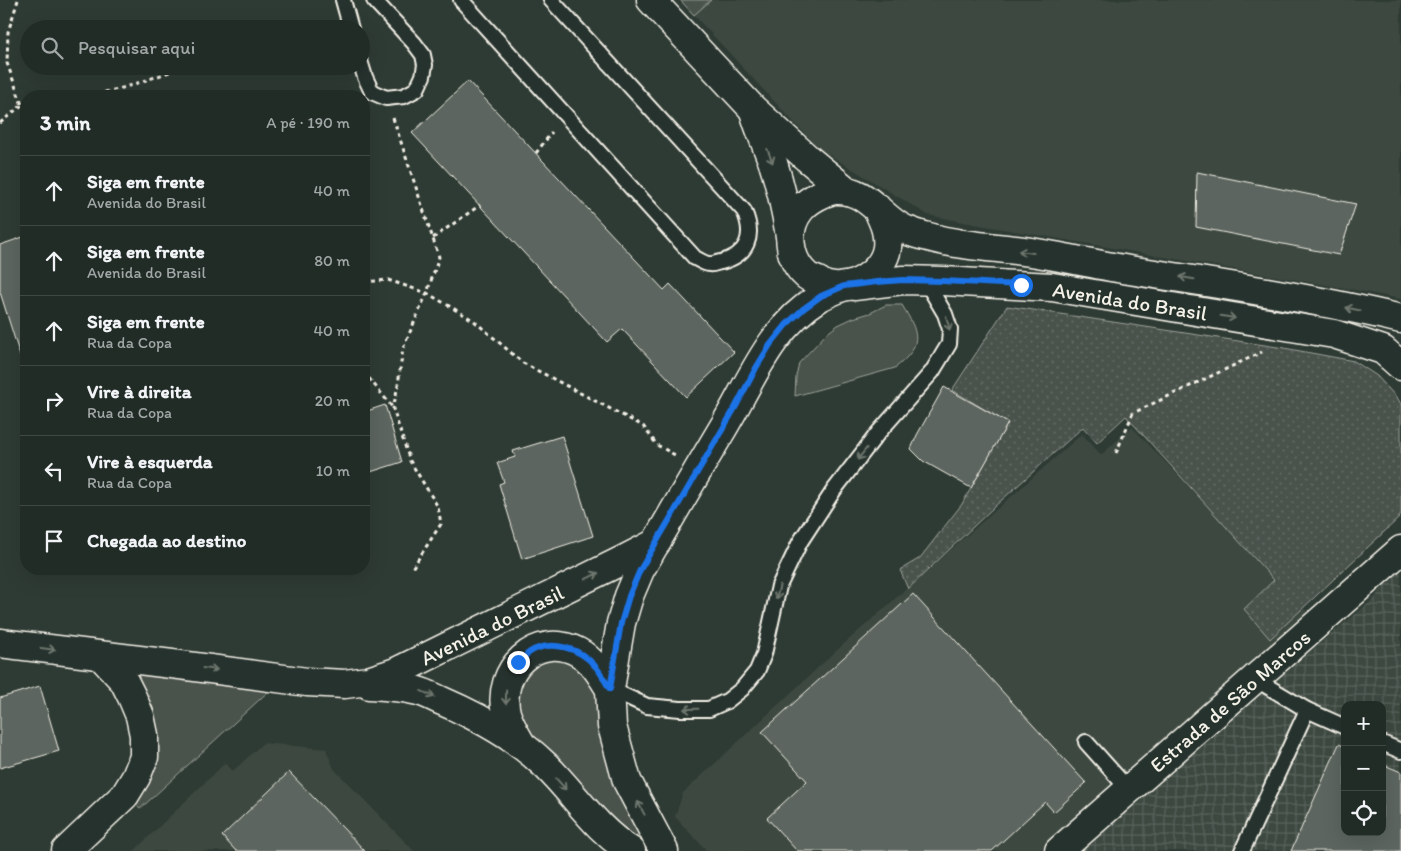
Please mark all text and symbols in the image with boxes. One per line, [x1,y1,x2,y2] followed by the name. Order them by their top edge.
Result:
[20,20,370,75] search box
[38,34,66,62] icon: search
[78,36,195,59] text: Pesquisar aqui
[40,110,90,135] text: 3 min
[266,113,350,132] text: A pé · 190 m
[766,148,775,163] one-way arrow
[87,170,205,193] text: Siga em frente
[40,177,68,205] icon: ahead
[313,181,350,200] text: 40 m
[87,193,206,212] text: Avenida do Brasil
[87,240,205,263] text: Siga em frente
[40,247,68,275] icon: ahead
[1019,247,1035,257] one-way arrow
[314,251,350,270] text: 80 m
[87,263,206,282] text: Avenida do Brasil
[1179,273,1195,283] one-way arrow
[1010,274,1033,297] route start
[1051,276,1209,326] street label: Avenida do Brasil
[1346,304,1362,313] one-way arrow
[87,310,205,333] text: Siga em frente
[1220,312,1236,322] one-way arrow
[943,315,953,331] one-way arrow
[40,317,68,345] icon: ahead
[313,321,350,340] text: 40 m
[87,333,172,352] text: Rua da Copa
[87,380,192,403] text: Vire à direita
[40,387,68,415] icon: right
[315,391,350,410] text: 20 m
[87,403,172,422] text: Rua da Copa
[856,447,867,460] one-way arrow
[87,450,213,473] text: Vire à esquerda
[40,457,68,485] icon: left
[316,461,350,480] text: 10 m
[87,473,172,492] text: Rua da Copa
[40,527,68,555] icon: arrive
[87,529,246,552] text: Chegada ao destino
[584,571,599,580] one-way arrow
[416,580,568,670] street label: Avenida do Brasil
[773,584,782,600] one-way arrow
[1145,625,1315,777] street label: Estrada de São Marcos
[40,644,56,654] one-way arrow
[507,651,530,674] route end
[201,664,217,674] one-way arrow
[501,689,510,705] one-way arrow
[420,690,435,700] one-way arrow
[1341,701,1386,836] map controls
[1341,701,1386,746] button: +
[683,704,700,714] one-way arrow
[1341,746,1386,791] button: −
[556,777,567,790] one-way arrow
[1341,791,1386,836] button: locate
[636,801,645,816] one-way arrow

